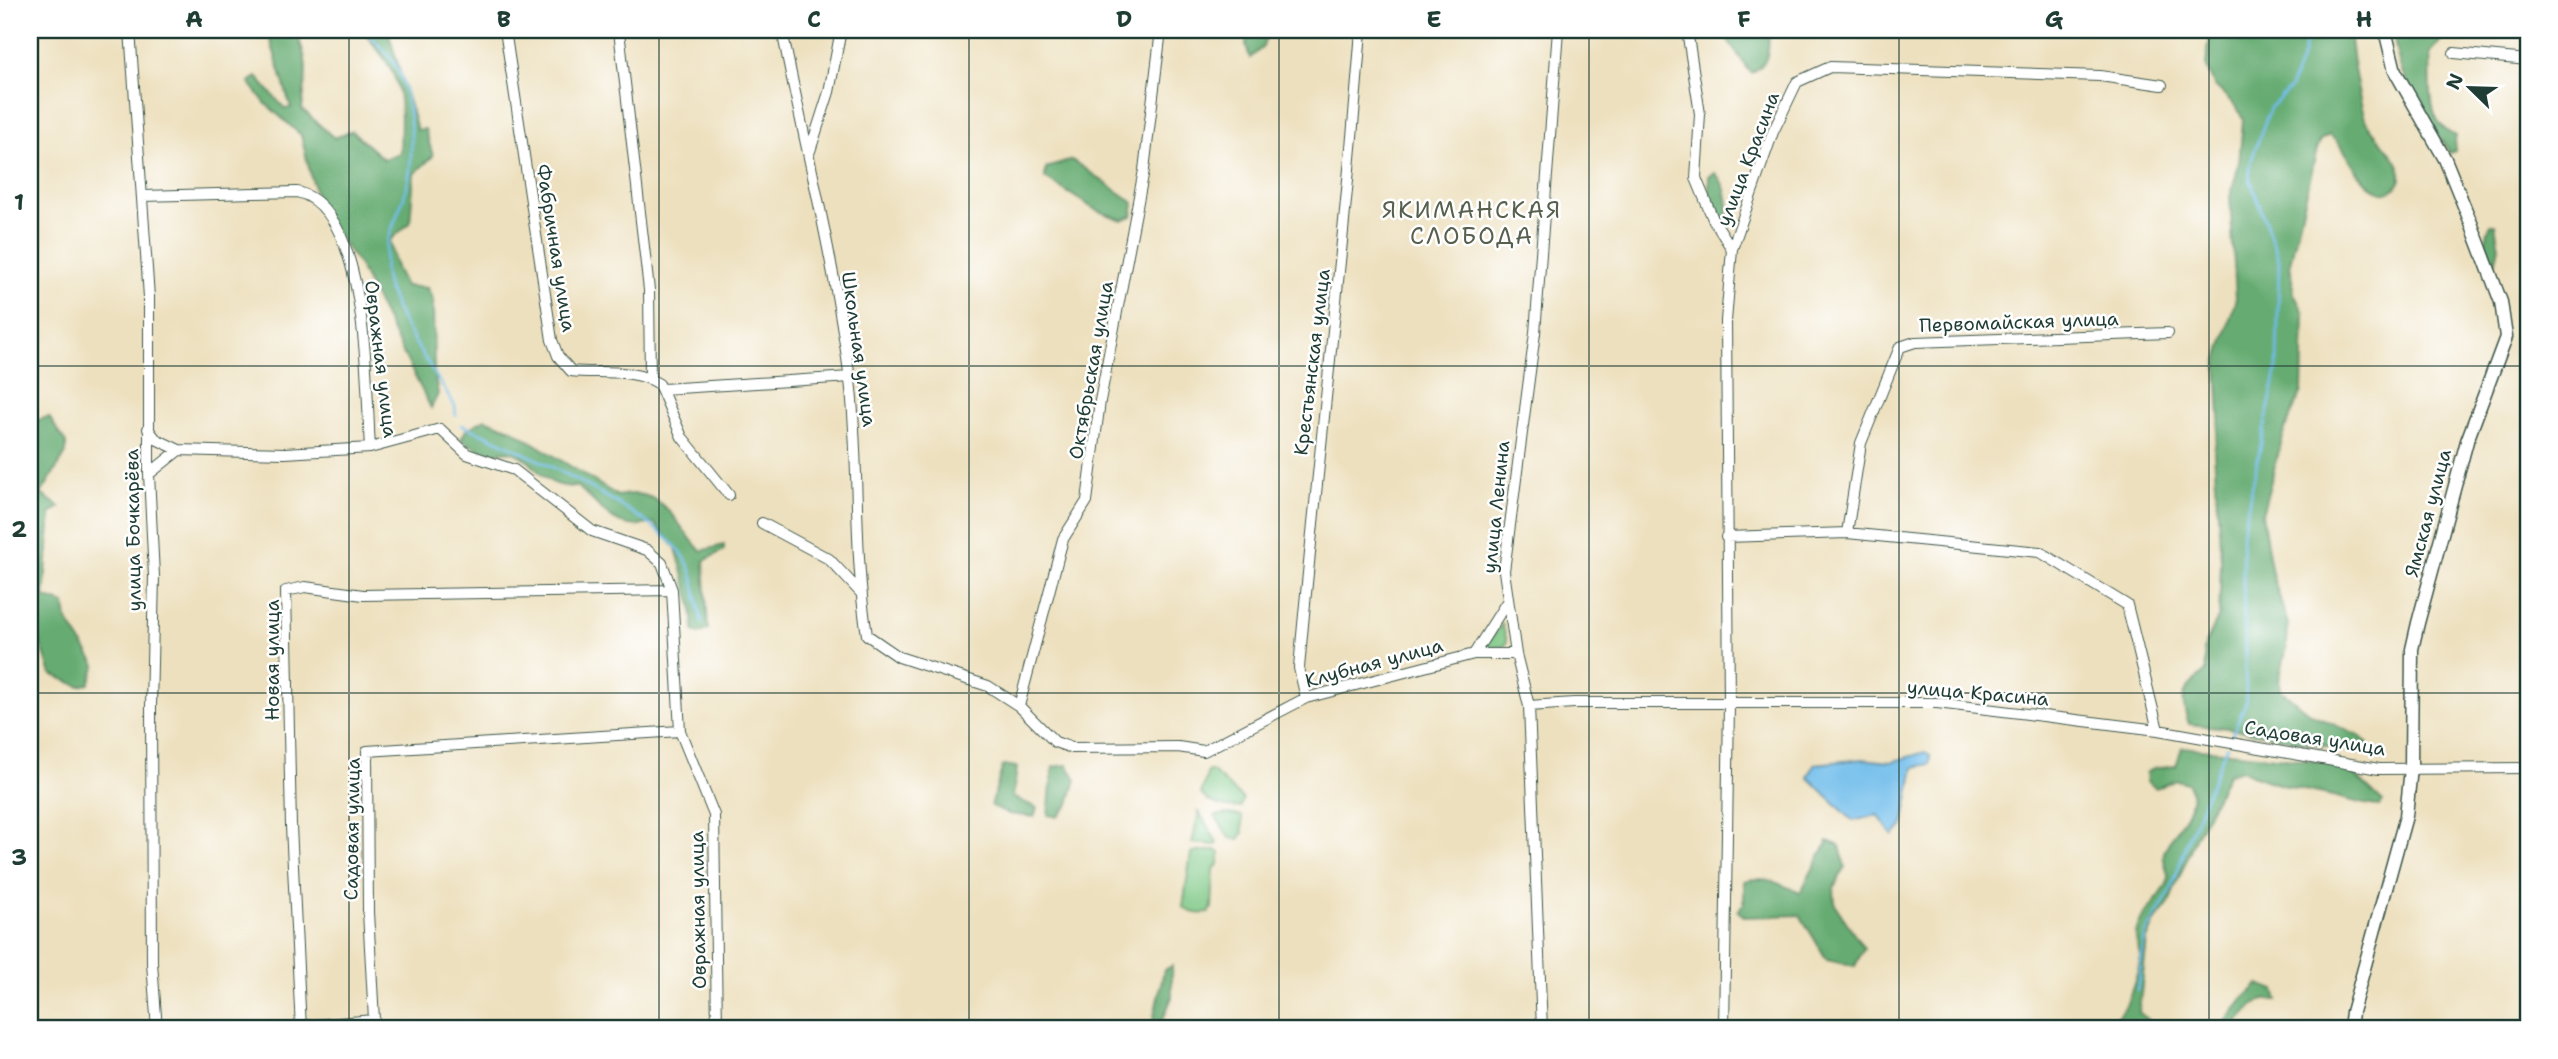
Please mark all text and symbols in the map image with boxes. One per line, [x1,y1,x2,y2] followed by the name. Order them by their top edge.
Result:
[185,4,203,34] text: A
[497,4,511,34] text: B
[807,4,821,34] text: C
[1116,4,1132,34] text: D
[1426,4,1442,34] text: E
[1737,4,1751,34] text: F
[2045,4,2064,34] text: G
[2356,4,2372,34] text: H
[2436,52,2506,122] north arrow
[2440,70,2469,93] text: N
[1711,88,1785,230] street label: улица Красина
[530,162,582,334] street label: Фабричная улица
[14,187,24,217] text: 1
[1382,195,1562,251] district label: ЯКИМАНСКАЯ СЛОБОДА
[1288,267,1336,457] street label: Крестьянская улица
[836,270,882,428] street label: Школьная улица
[359,279,403,439] street label: Овражная улица
[1063,279,1119,461] street label: Октябрьская улица
[1919,306,2119,338] street label: Первомайская улица
[1477,439,1515,575] street label: улица Ленина
[2399,446,2457,580] street label: Ямская улица
[119,448,147,612] street label: улица Бочкарёва
[11,514,27,544] text: 2
[260,599,285,721] street label: Новая улица
[1302,633,1446,693] street label: Клубная улица
[1906,674,2050,712] street label: улица Красина
[2243,714,2388,762] street label: Садовая улица
[338,757,366,901] street label: Садовая улица
[684,830,712,989] street label: Овражная улица
[11,842,27,872] text: 3

